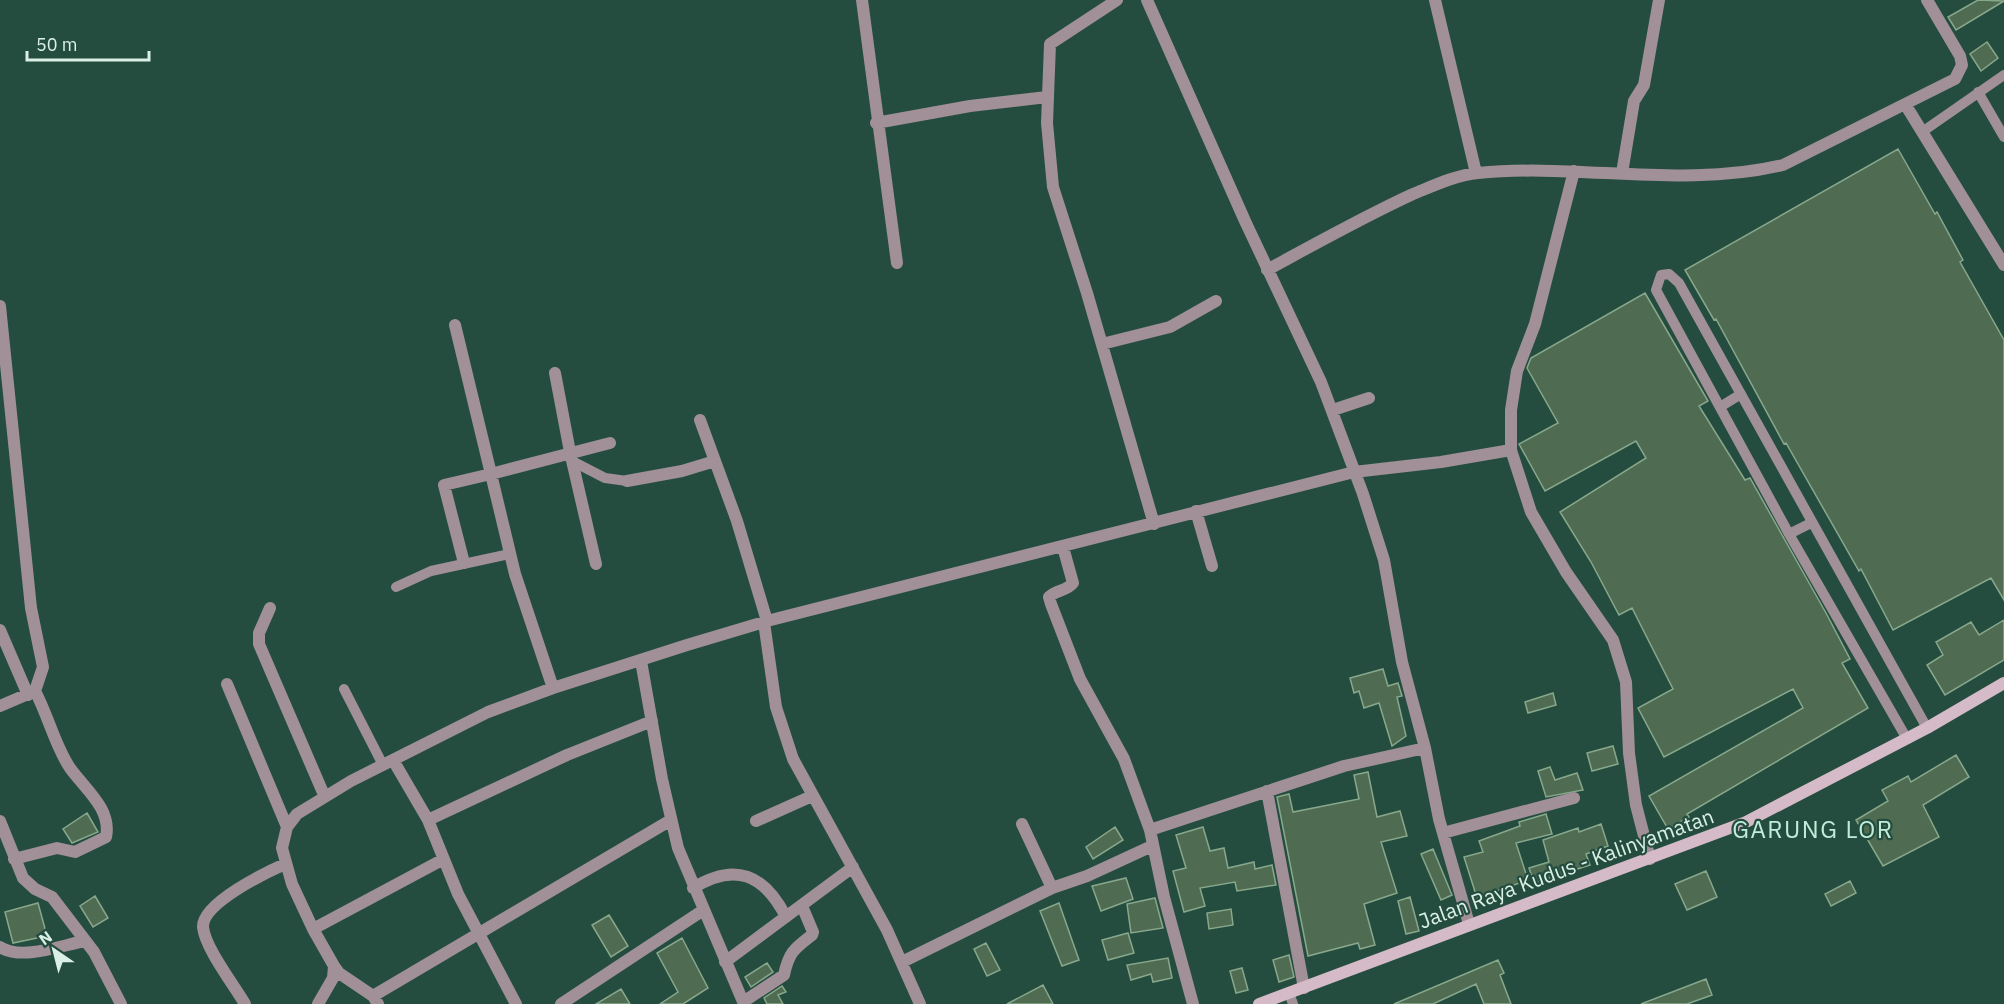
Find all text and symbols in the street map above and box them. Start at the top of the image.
scale bar [27,24,148,62]
text: 50 m [36,33,78,56]
street label: Jalan Raya Kudus - Kalinyamatan [1414,801,1718,935]
district label: GARUNG LOR [1732,813,1894,845]
north arrow [24,920,84,980]
text: N [35,926,56,949]

